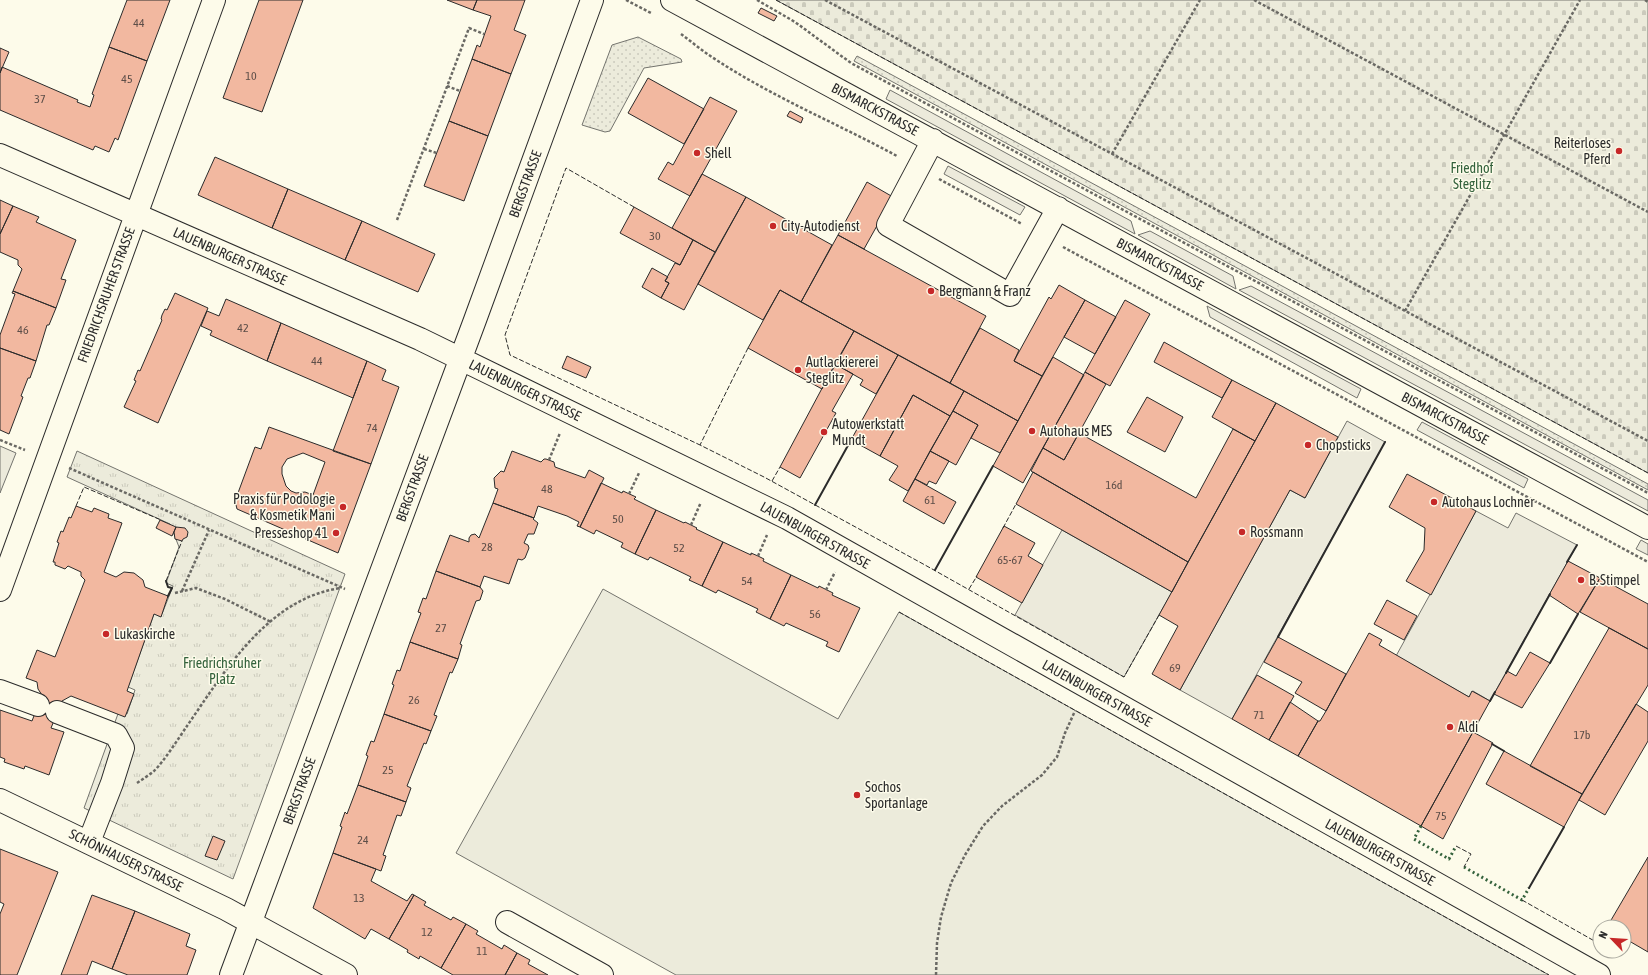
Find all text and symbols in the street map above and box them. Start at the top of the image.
house number: 44 [133,16,145,30]
house number: 10 [245,69,257,83]
house number: 45 [121,72,133,86]
street label: BISMARCKSTRASSE [829,79,921,139]
house number: 37 [34,92,46,106]
place label: Reiterloses Pferd [1554,135,1611,167]
place label: Shell [705,145,732,161]
marker: Reiterloses Pferd [1614,146,1624,156]
street label: BERGSTRASSE [505,148,545,220]
marker: Shell [692,148,702,158]
park label: Friedhof Steglitz [1451,160,1494,192]
place label: City-Autodienst [781,218,860,234]
marker: City-Autodienst [768,221,778,231]
street label: LAUENBURGER STRASSE [171,224,289,288]
street label: FRIEDRICHSRUHER STRASSE [74,225,138,365]
house number: 30 [649,229,661,243]
street label: BISMARCKSTRASSE [1114,234,1206,294]
place label: Bergmann & Franz [939,283,1031,299]
marker: Bergmann & Franz [926,286,936,296]
house number: 42 [237,321,249,335]
house number: 46 [17,323,29,337]
house number: 44 [311,354,323,368]
place label: Autlackiererei Steglitz [806,354,879,386]
street label: LAUENBURGER STRASSE [466,356,584,424]
marker: Autlackiererei Steglitz [793,365,803,375]
street label: BISMARCKSTRASSE [1399,388,1491,448]
place label: Autowerkstatt Mundt [832,416,904,448]
house number: 74 [366,421,378,435]
place label: Autohaus MES [1040,423,1112,439]
marker: Autohaus MES [1027,426,1037,436]
marker: Autowerkstatt Mundt [819,427,829,437]
place label: Chopsticks [1316,437,1371,453]
marker: Chopsticks [1303,440,1313,450]
street label: BERGSTRASSE [392,452,432,524]
house number: 16d [1106,478,1122,492]
house number: 48 [541,482,553,496]
place label: Praxis für Podologie & Kosmetik Mani [233,491,335,523]
house number: 61 [924,493,936,507]
place label: Autohaus Lochner [1442,494,1535,510]
marker: Autohaus Lochner [1429,497,1439,507]
street label: LAUENBURGER STRASSE [758,498,872,572]
marker: Praxis für Podologie & Kosmetik Mani [338,502,348,512]
house number: 50 [612,512,624,526]
place label: Rossmann [1250,524,1304,540]
place label: Presseshop 41 [254,525,328,541]
marker: Rossmann [1237,527,1247,537]
marker: Presseshop 41 [331,528,341,538]
house number: 28 [481,540,493,554]
house number: 52 [673,541,685,555]
house number: 65-67 [997,553,1023,567]
place label: B. Stimpel [1589,572,1640,588]
house number: 54 [741,574,753,588]
marker: B. Stimpel [1576,575,1586,585]
house number: 56 [809,607,821,621]
house number: 27 [435,621,447,635]
place label: Lukaskirche [114,626,175,642]
marker: Lukaskirche [101,629,111,639]
park label: Friedrichsruher Platz [183,655,262,687]
street label: LAUENBURGER STRASSE [1040,656,1154,730]
house number: 69 [1169,661,1181,675]
house number: 26 [408,693,420,707]
house number: 71 [1253,708,1265,722]
place label: Aldi [1458,719,1478,735]
marker: Aldi [1445,722,1455,732]
house number: 17b [1574,728,1591,742]
street label: BERGSTRASSE [279,755,319,827]
house number: 25 [382,763,394,777]
place label: Sochos Sportanlage [865,779,928,811]
marker: Sochos Sportanlage [852,790,862,800]
house number: 75 [1435,809,1447,823]
street label: LAUENBURGER STRASSE [1323,815,1437,889]
street label: SCHÖNHAUSER STRASSE [67,826,185,894]
house number: 24 [357,833,369,847]
house number: 13 [353,891,365,905]
north arrow [1592,919,1632,959]
house number: 12 [421,925,433,939]
text: N [1596,929,1610,940]
house number: 11 [476,944,488,958]

